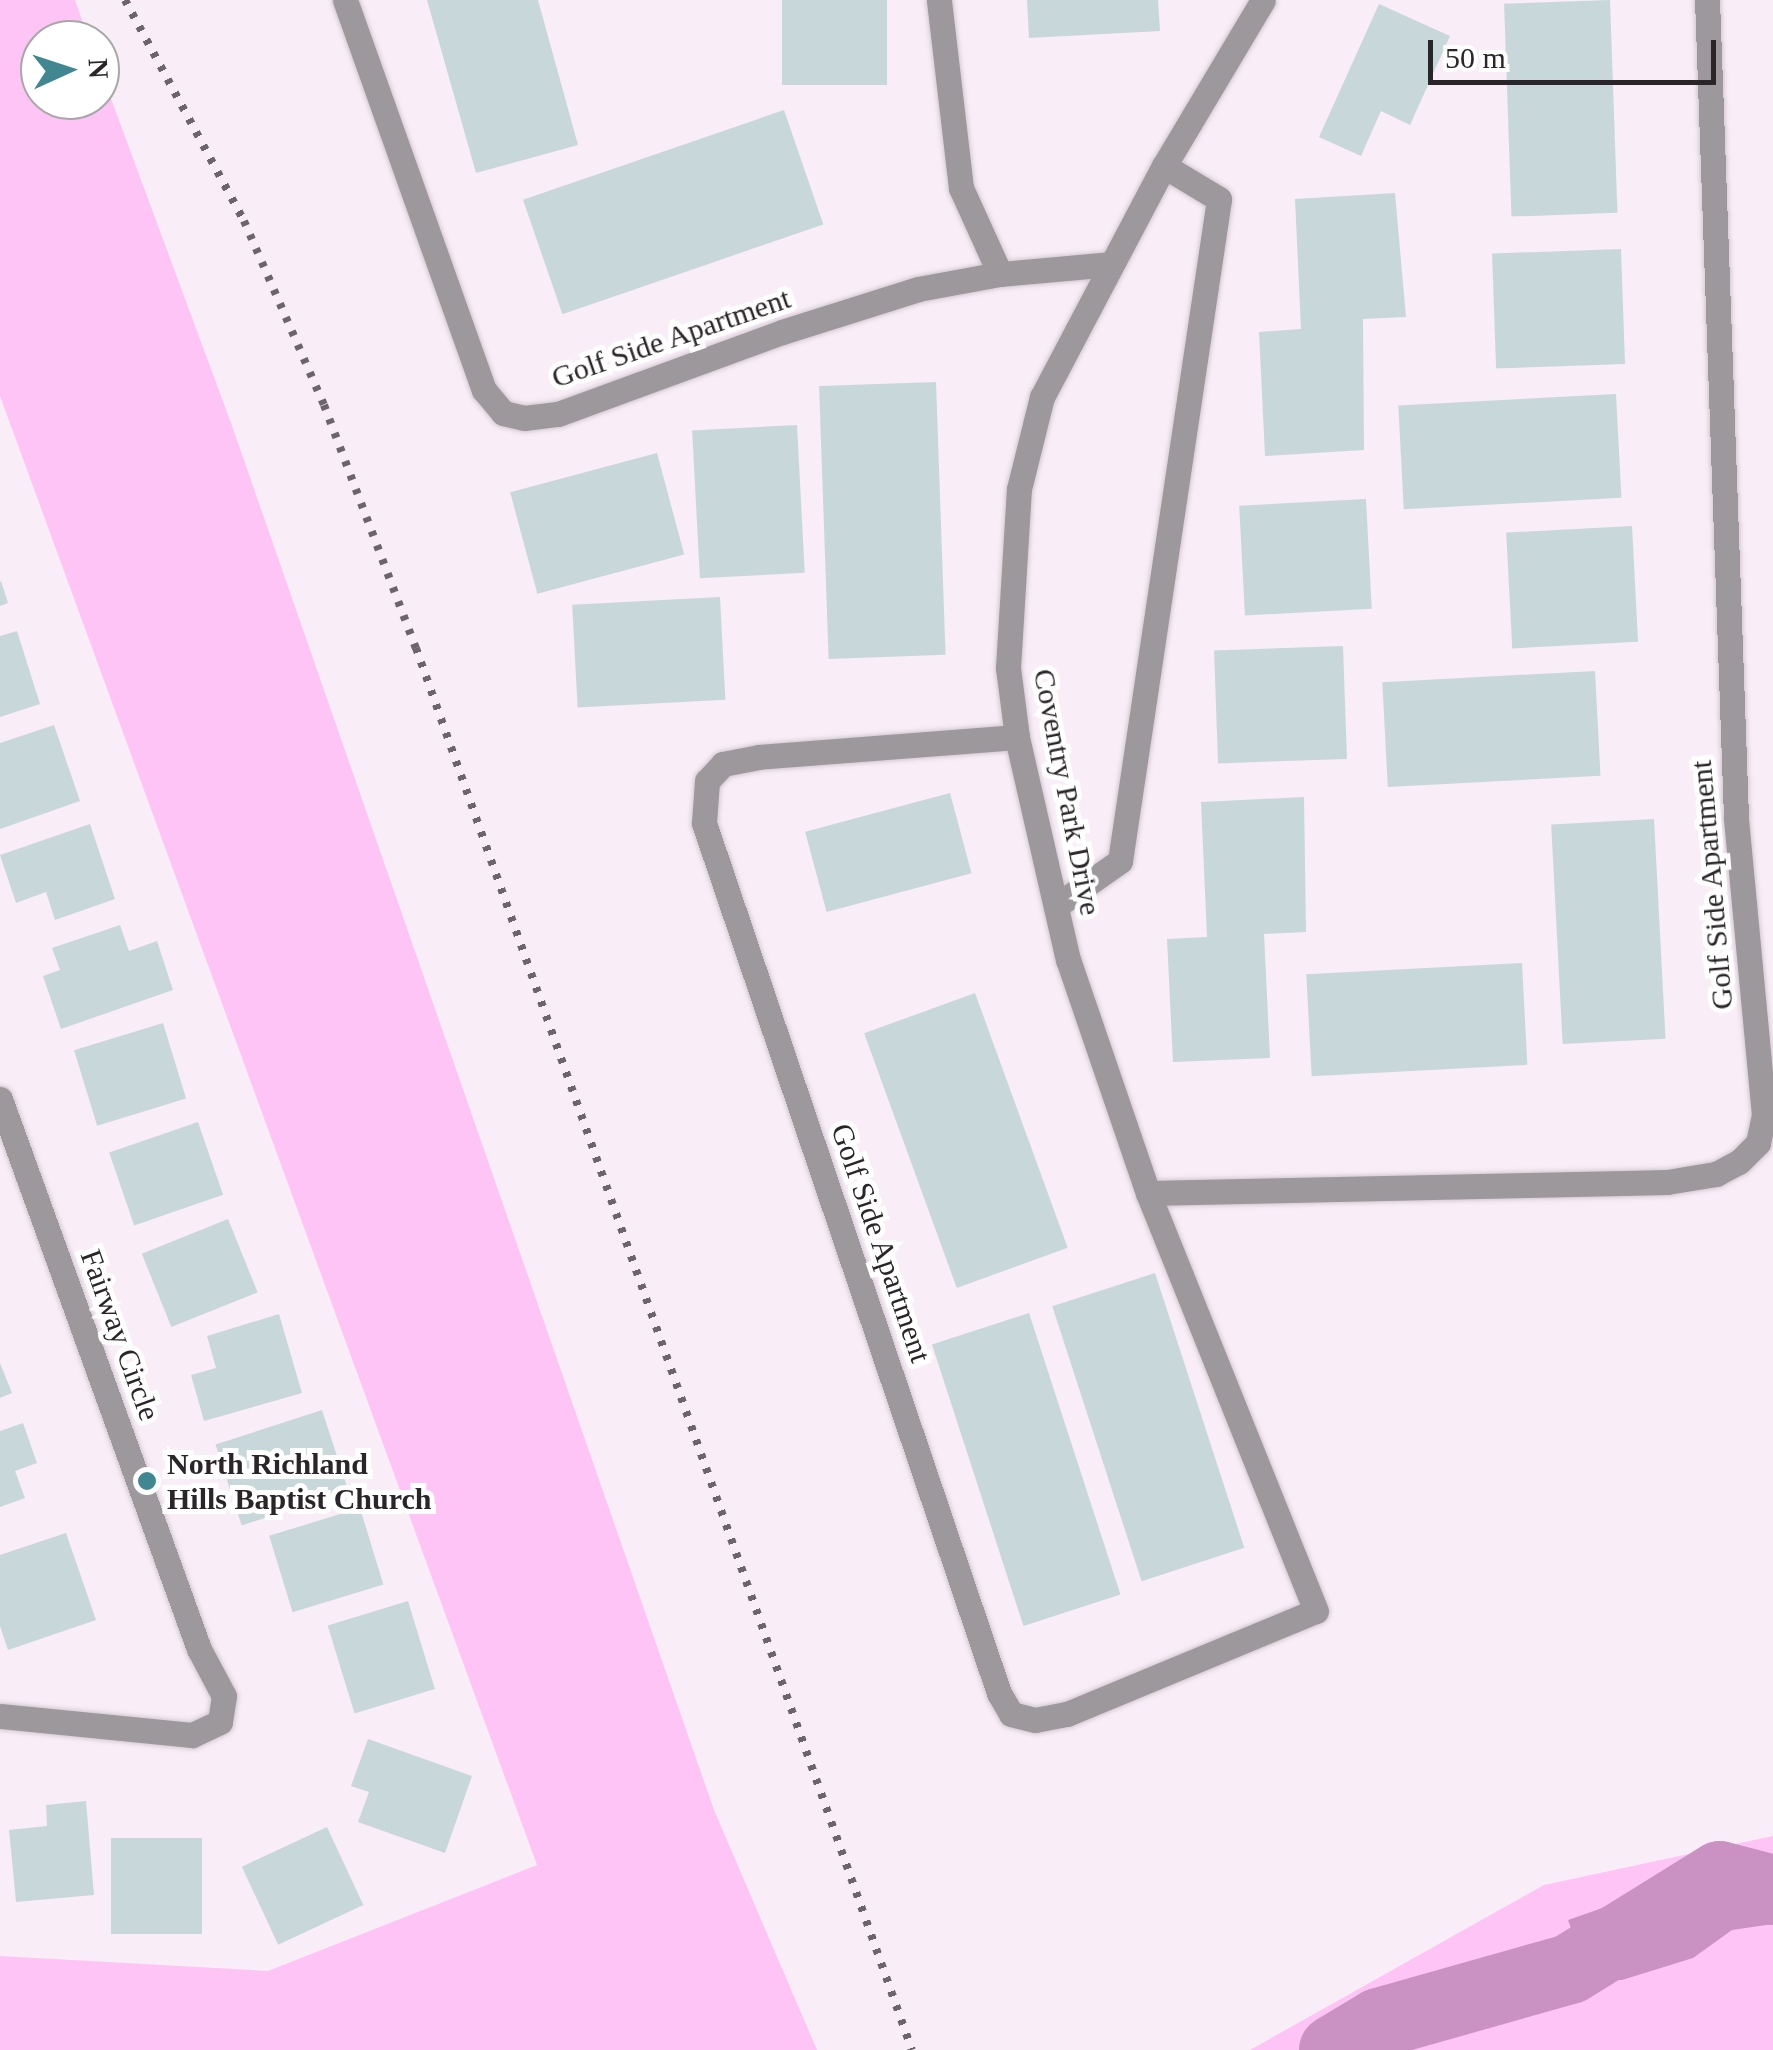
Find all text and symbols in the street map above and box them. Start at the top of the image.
north arrow [20,20,120,120]
scale bar [1433,20,1720,82]
text: 50 m [1445,41,1506,74]
text: N [82,58,114,79]
street label: Golf Side Apartment [546,280,796,396]
street label: Coventry Park Drive [1025,666,1109,918]
street label: Golf Side Apartment [1683,758,1741,1012]
street label: Golf Side Apartment [823,1118,939,1368]
street label: Fairway Circle [72,1245,168,1425]
place label: North Richland Hills Baptist Church [167,1446,432,1516]
marker: North Richland Hills Baptist Church [136,1470,158,1492]

